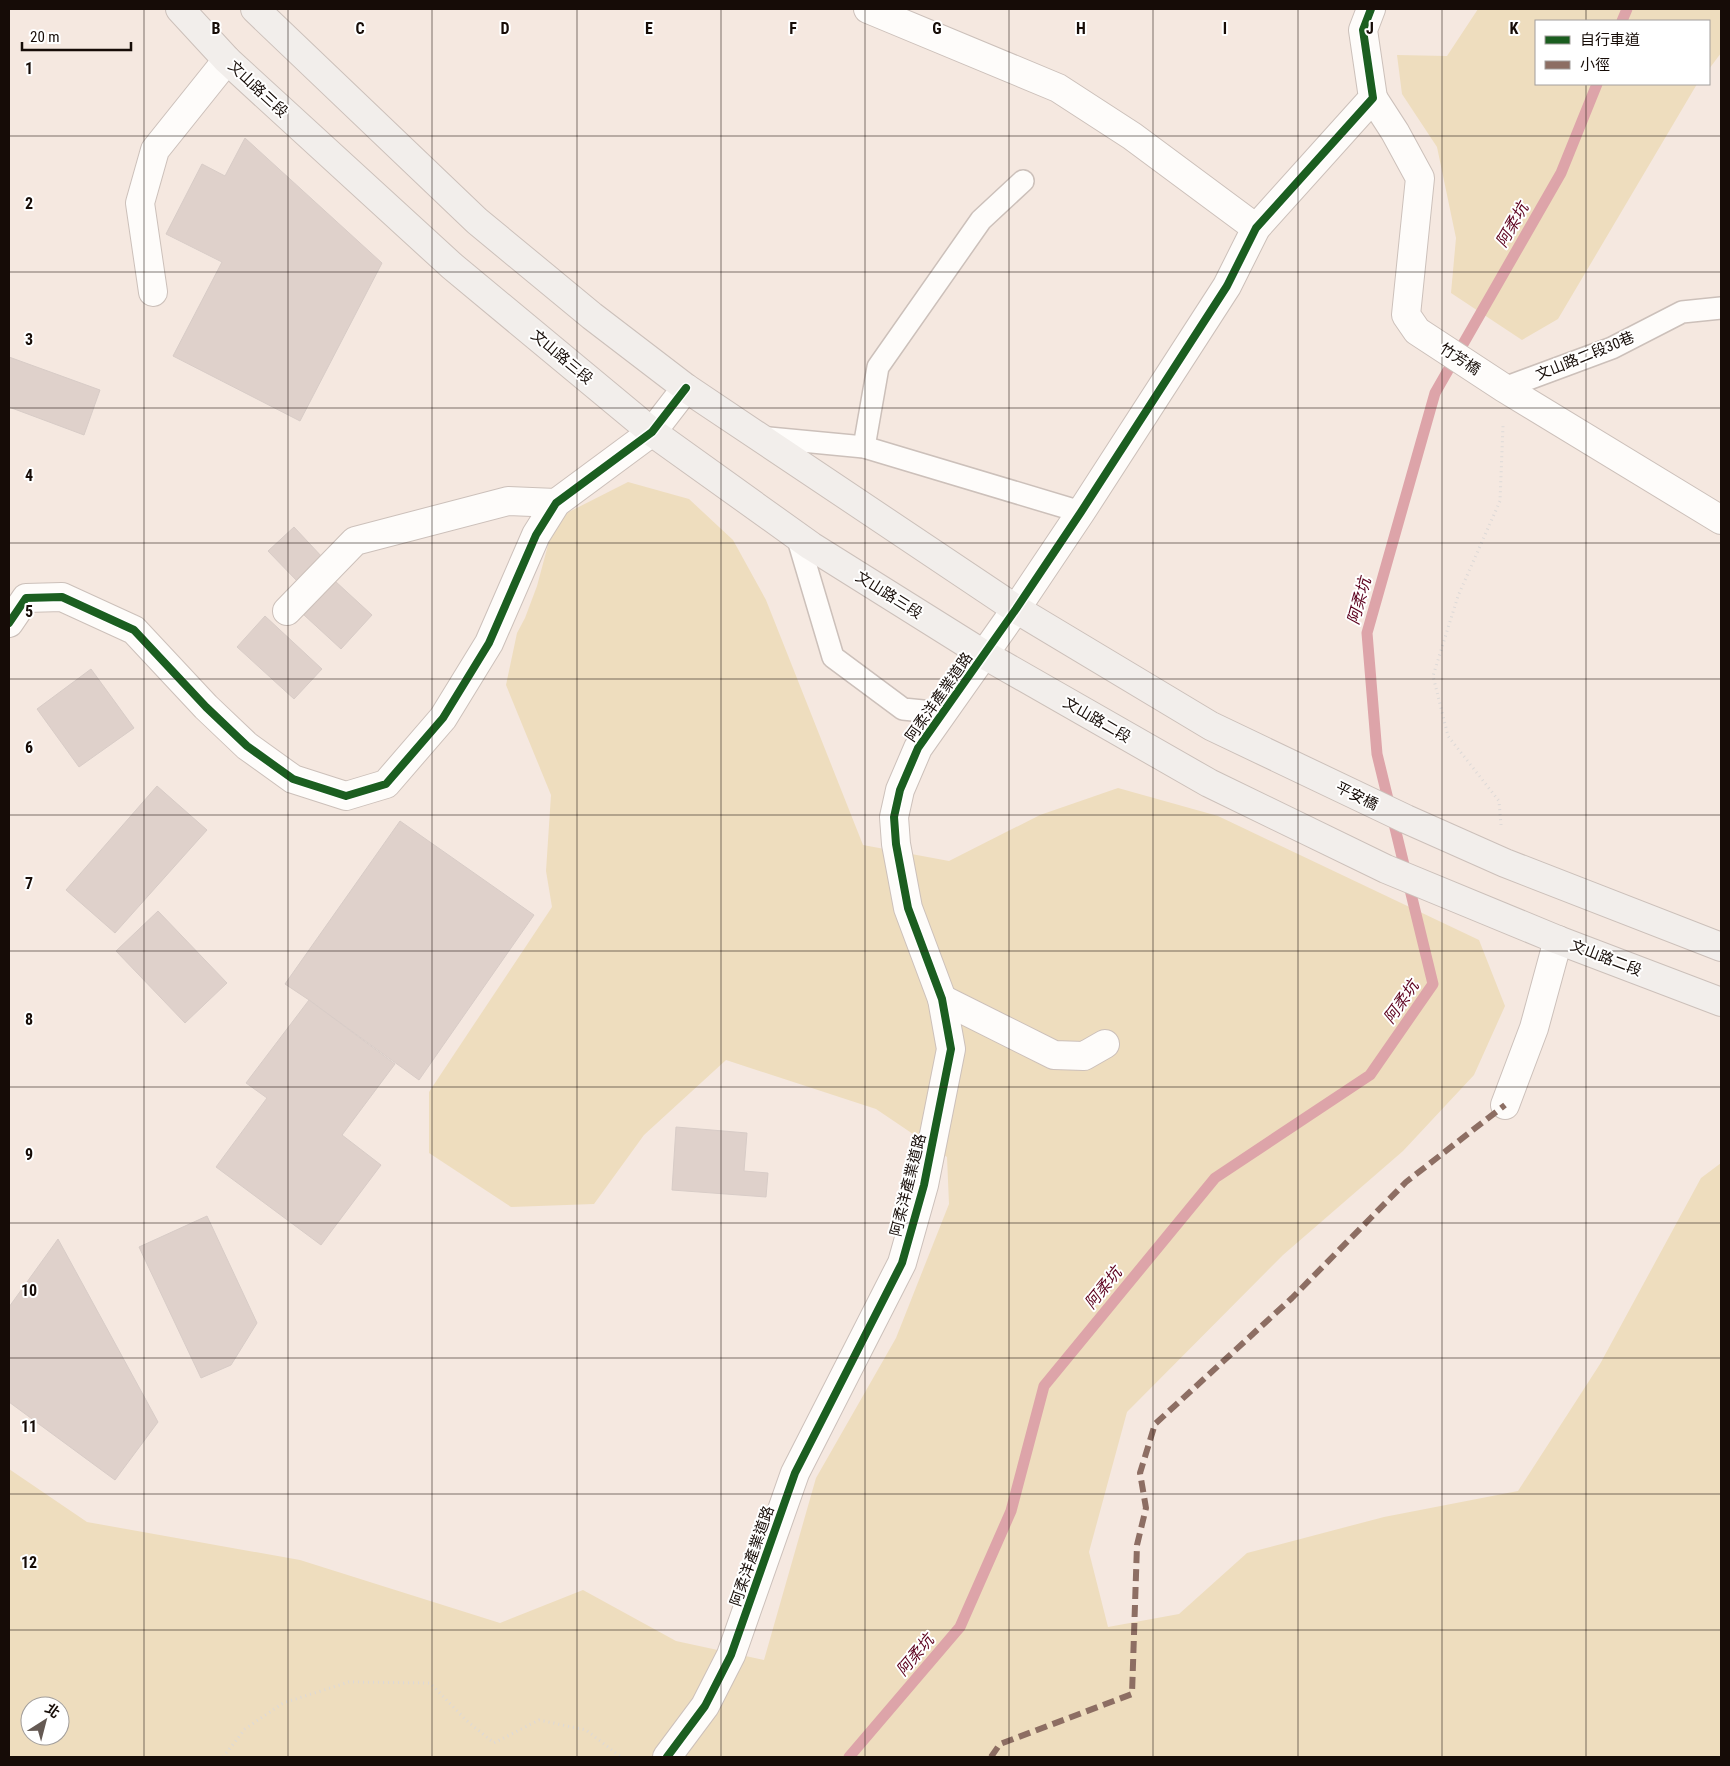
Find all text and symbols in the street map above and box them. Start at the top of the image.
text: B [212,19,221,38]
text: C [355,19,365,38]
text: D [500,19,510,38]
text: E [645,19,653,38]
text: F [789,19,797,38]
text: G [932,19,942,38]
text: H [1076,19,1086,38]
text: I [1223,19,1227,38]
text: J [1366,19,1374,38]
text: K [1510,19,1519,38]
scale bar [22,20,131,52]
legend [1535,20,1710,85]
text: 20 m [30,28,60,46]
text: 自行車道 [1580,31,1640,49]
text: 小徑 [1580,56,1610,74]
street label: 文山路三段 [224,57,292,121]
text: 1 [25,59,33,78]
text: 2 [25,194,33,213]
water label: 阿柔坑 [1492,198,1533,251]
street label: 文山路三段 [527,326,597,388]
street label: 文山路二段30巷 [1533,328,1637,384]
text: 3 [25,330,33,349]
street label: 竹芳橋 [1436,339,1484,379]
text: 4 [25,466,33,485]
street label: 文山路三段 [852,567,926,623]
water label: 阿柔坑 [1344,573,1375,627]
text: 5 [25,602,33,621]
street label: 阿柔洋產業道路 [902,649,976,745]
street label: 文山路二段 [1060,693,1134,747]
text: 6 [25,738,33,757]
street label: 平安橋 [1333,778,1381,814]
text: 7 [25,874,33,893]
street label: 文山路二段 [1568,936,1644,980]
water label: 阿柔坑 [1379,975,1424,1027]
text: 8 [25,1010,33,1029]
street label: 阿柔洋產業道路 [887,1132,929,1238]
text: 9 [25,1145,33,1164]
water label: 阿柔坑 [1081,1262,1127,1313]
text: 10 [21,1281,37,1300]
text: 11 [21,1417,37,1436]
street label: 阿柔洋產業道路 [726,1503,778,1609]
text: 12 [21,1553,37,1572]
water label: 阿柔坑 [892,1629,939,1679]
north arrow [20,1696,70,1746]
text: 北 [42,1700,63,1721]

